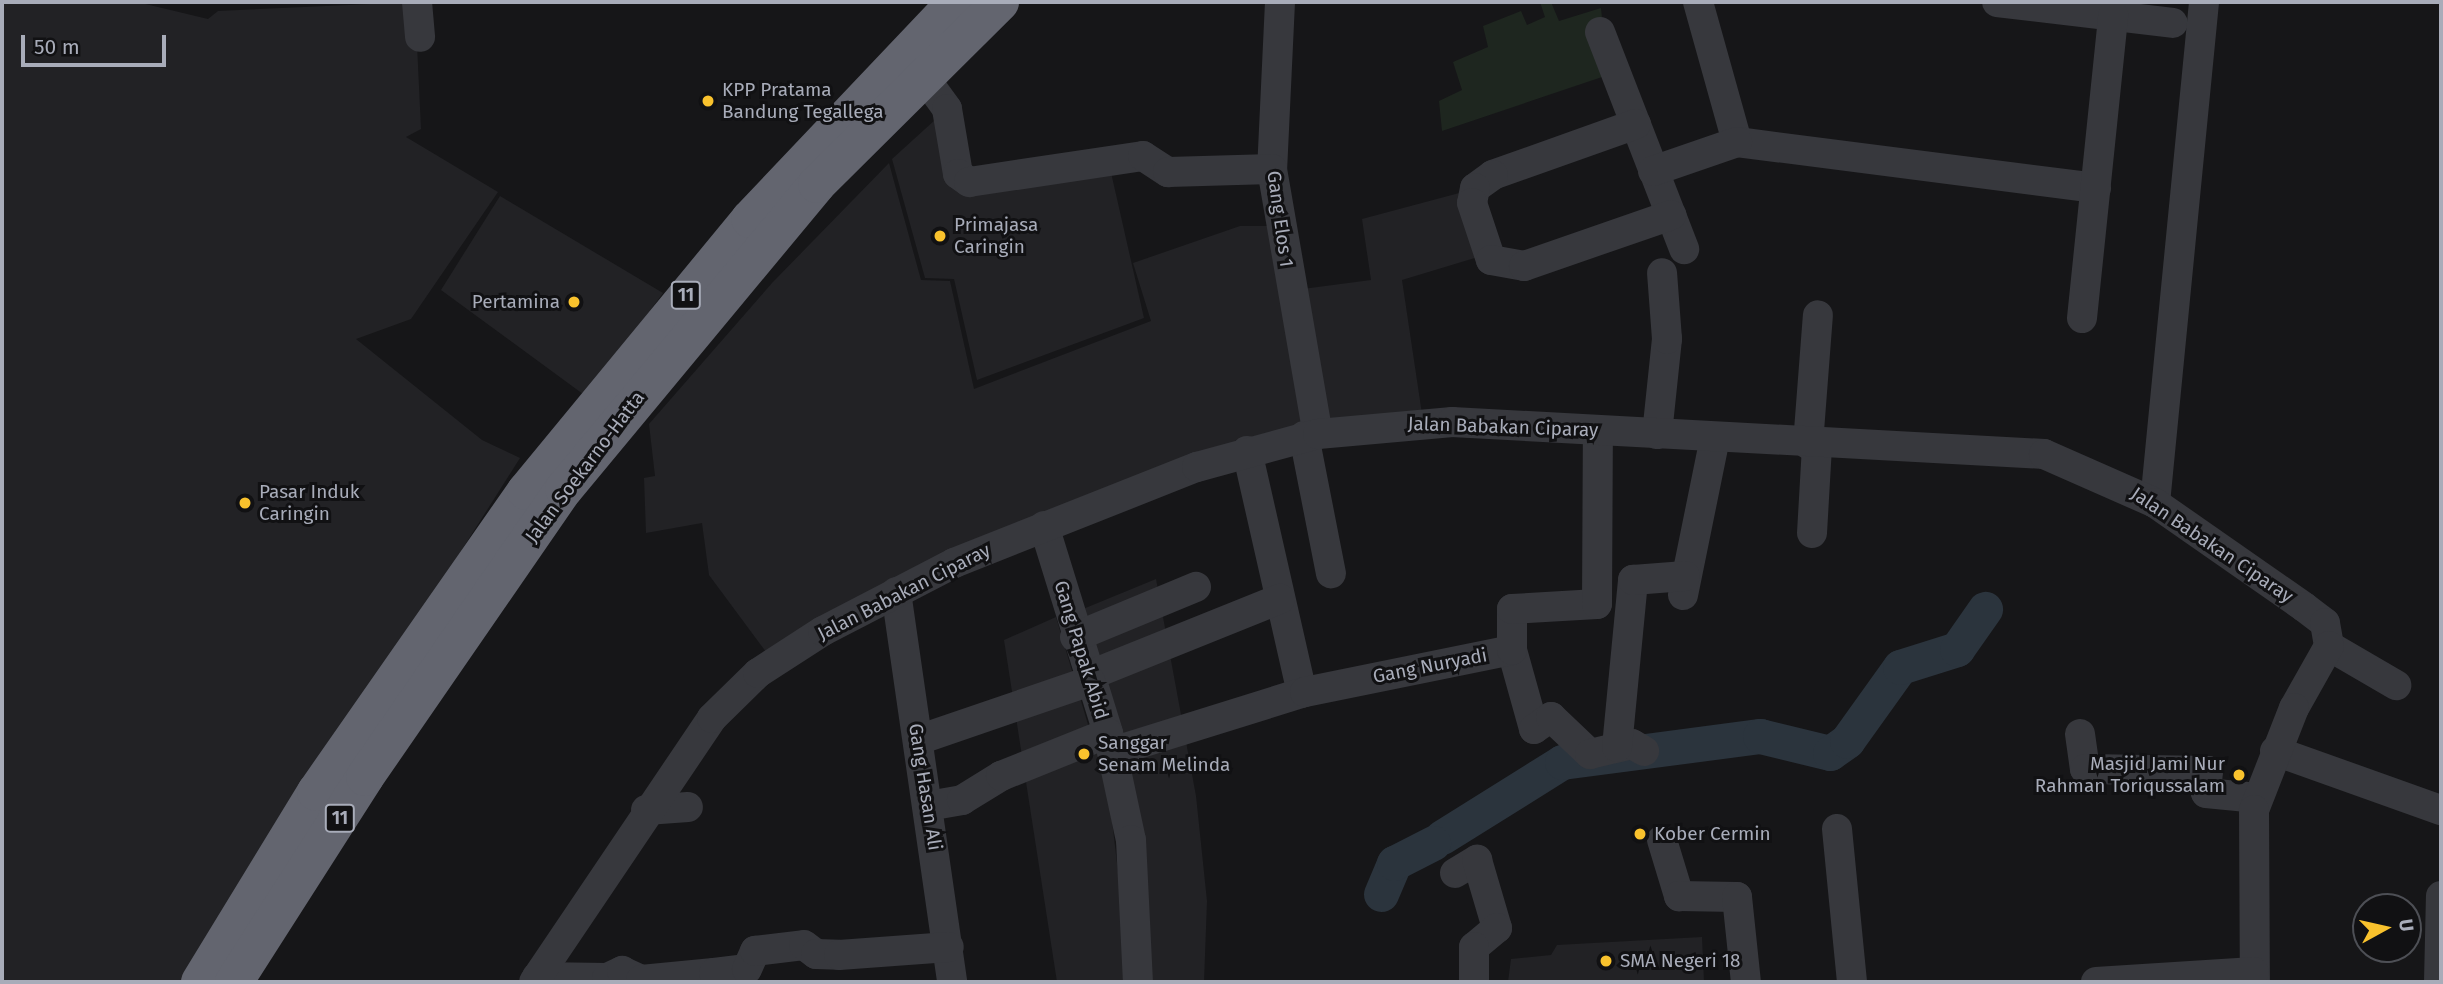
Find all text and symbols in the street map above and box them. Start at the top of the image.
scale bar [24,21,170,65]
text: 50 m [34,34,80,60]
place label: KPP Pratama Bandung Tegallega [722,79,884,123]
marker: KPP Pratama Bandung Tegallega [700,93,716,109]
street label: Gang Elos 1 [1262,169,1298,269]
place label: Primajasa Caringin [954,214,1038,258]
marker: Primajasa Caringin [932,228,948,244]
road number: 11 [670,281,702,310]
place label: Pertamina [472,291,560,313]
marker: Pertamina [566,294,582,310]
street label: Jalan Soekarno-Hatta [521,387,649,547]
street label: Jalan Babakan Ciparay [1407,412,1599,442]
place label: Pasar Induk Caringin [259,481,359,525]
street label: Jalan Babakan Ciparay [2127,482,2297,608]
marker: Pasar Induk Caringin [237,495,253,511]
street label: Jalan Babakan Ciparay [814,539,994,645]
street label: Gang Papak Abid [1049,578,1113,722]
street label: Gang Nuryadi [1371,644,1489,688]
street label: Gang Hasan Ali [904,722,946,852]
place label: Sanggar Senam Melinda [1098,732,1230,776]
marker: Sanggar Senam Melinda [1076,746,1092,762]
place label: Masjid Jami Nur Rahman Toriqussalam [2035,753,2225,797]
marker: Masjid Jami Nur Rahman Toriqussalam [2231,767,2247,783]
road number: 11 [324,804,356,832]
place label: Kober Cermin [1654,823,1771,845]
marker: Kober Cermin [1632,826,1648,842]
north arrow [2352,893,2422,963]
text: U [2394,918,2419,933]
place label: SMA Negeri 18 [1620,950,1741,972]
marker: SMA Negeri 18 [1598,953,1614,969]

